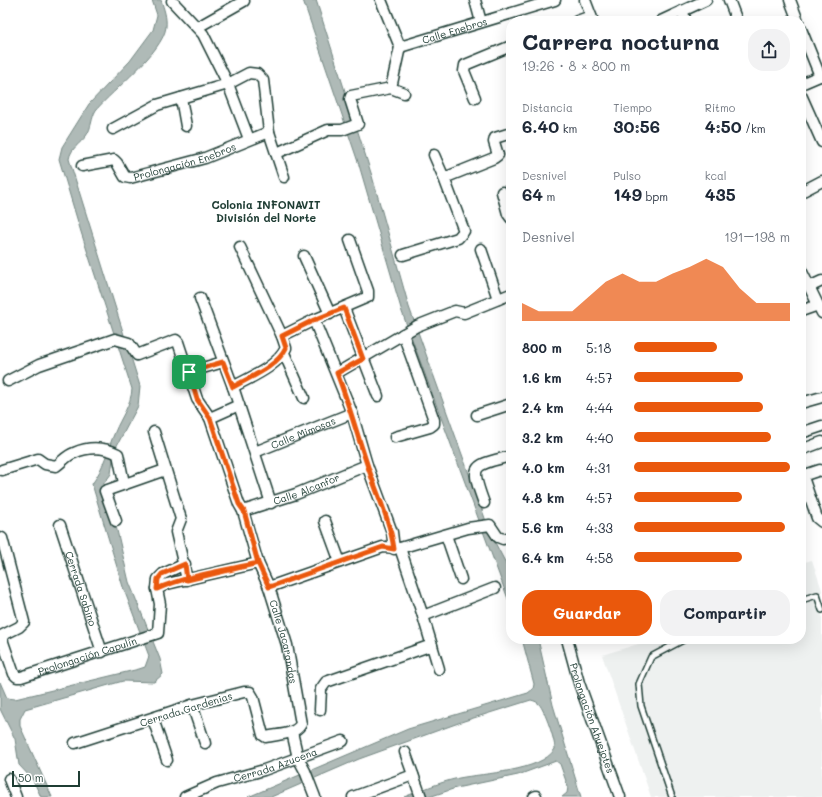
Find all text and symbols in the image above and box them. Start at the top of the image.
street label: Calle Enebros [420,14,489,47]
text: Carrera nocturna [522,27,720,56]
button: share [748,29,790,71]
text: 19:26 · 8 × 800 m [522,57,630,74]
text: Distancia [522,100,573,115]
text: Tiempo [613,100,652,115]
text: Ritmo [705,100,735,115]
text: 6.40 [522,115,559,137]
text: 30:56 [613,115,660,137]
text: 4:50 [705,115,742,137]
text: km [559,121,577,136]
text: /km [742,121,766,136]
street label: Prolongación Enebros [132,139,238,184]
text: Desnivel [522,168,567,183]
text: Pulso [613,168,641,183]
text: kcal [705,168,727,183]
text: 64 [522,183,543,205]
text: 149 [613,183,642,205]
text: 435 [705,183,736,205]
text: m [543,189,555,204]
text: bpm [642,189,668,204]
district label: Colonia INFONAVIT División del Norte [212,197,321,225]
text: Desnivel [522,228,575,245]
text: 191–198 m [724,228,790,245]
text: 800 m [522,339,562,356]
text: 5:18 [586,339,611,356]
pin [172,355,206,389]
icon: arrive [178,361,200,383]
text: 1.6 km [522,369,562,386]
text: 4:57 [586,369,612,386]
text: 2.4 km [522,399,564,416]
text: 4:44 [586,399,613,416]
street label: Calle Mimosas [269,413,338,452]
text: 3.2 km [522,429,563,446]
text: 4:40 [586,429,613,446]
text: 4.0 km [522,459,565,476]
text: 4:31 [586,459,611,476]
street label: Calle Alcanfor [271,470,341,508]
text: 4.8 km [522,489,564,506]
text: 4:57 [586,489,612,506]
text: 5.6 km [522,519,563,536]
text: 4:33 [586,519,613,536]
street label: Cerrada Sabino [62,549,100,628]
text: 6.4 km [522,549,564,566]
text: 4:58 [586,549,613,566]
button: Guardar [522,590,652,636]
button: Compartir [660,590,790,636]
street label: Calle Jacarandas [266,598,301,685]
street label: Prolongación Capulín [36,633,138,678]
street label: Prolongación Ahuejotes [567,661,618,775]
street label: Cerrada Gardenias [138,688,234,730]
street label: Cerrada Azucena [232,744,319,785]
scale bar [12,769,80,788]
text: 50 m [18,770,44,785]

